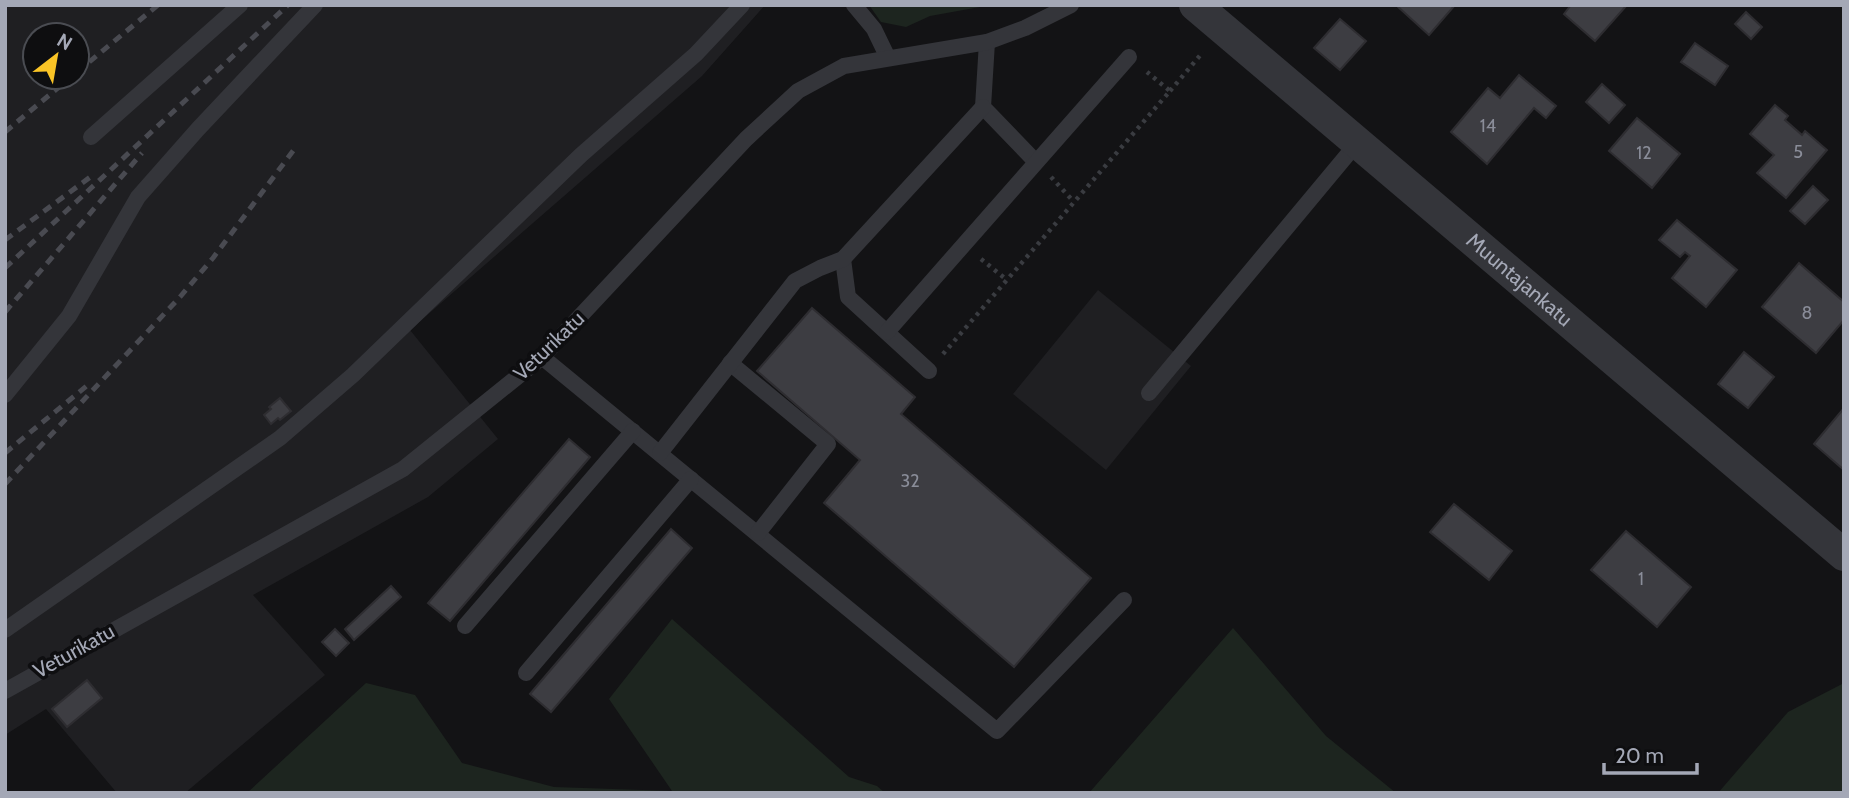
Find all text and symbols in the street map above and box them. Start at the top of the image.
north arrow [21,21,91,91]
text: N [53,29,76,55]
house number: 14 [1480,115,1496,137]
house number: 5 [1793,141,1803,163]
house number: 12 [1636,142,1652,164]
street label: Muuntajankatu [1461,227,1578,331]
house number: 8 [1802,302,1812,324]
street label: Veturikatu [508,306,589,385]
house number: 32 [900,470,920,492]
house number: 1 [1638,568,1644,590]
street label: Veturikatu [29,618,119,683]
scale bar [1604,732,1697,776]
text: 20 m [1615,743,1664,768]

